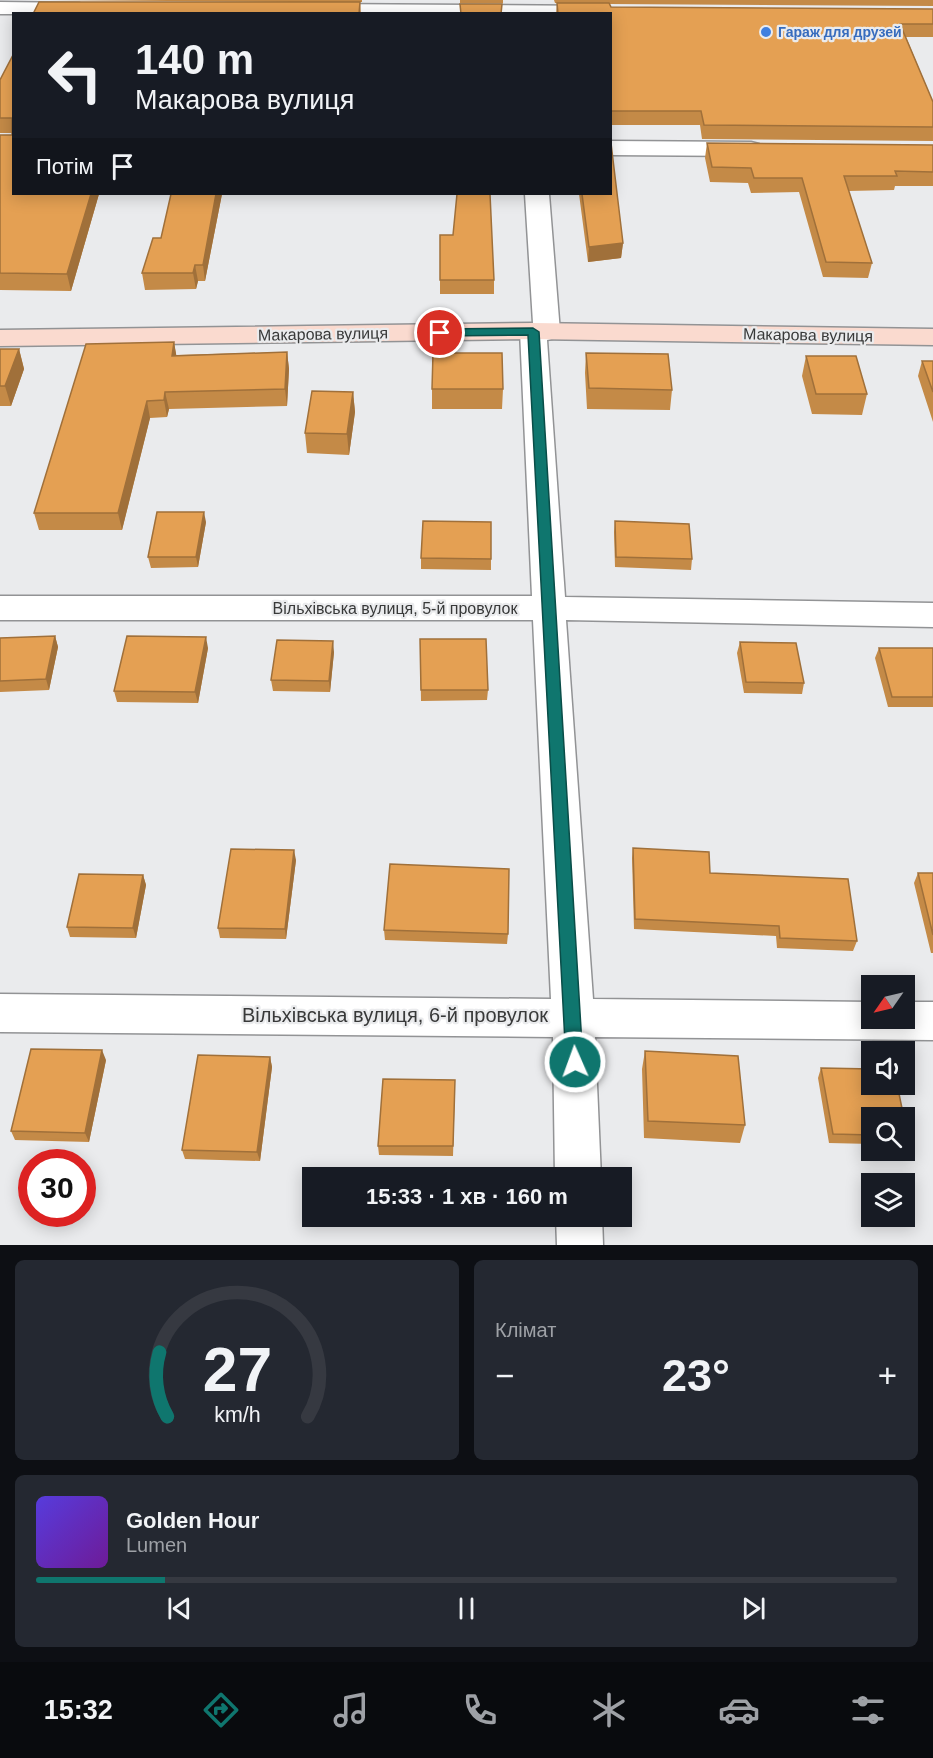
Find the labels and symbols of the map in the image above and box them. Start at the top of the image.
place label: Гараж для друзей [778,24,902,40]
marker: Гараж для друзей [759,25,773,39]
pin [414,307,465,358]
street label: Макарова вулиця [258,324,388,344]
street label: Макарова вулиця [743,325,873,345]
street label: Вільхівська вулиця, 5-й провулок [273,600,518,617]
north arrow [861,975,915,1029]
street label: Вільхівська вулиця, 6-й провулок [242,1004,548,1026]
position arrow [543,1030,607,1094]
speed limit sign: 30 [18,1149,96,1227]

